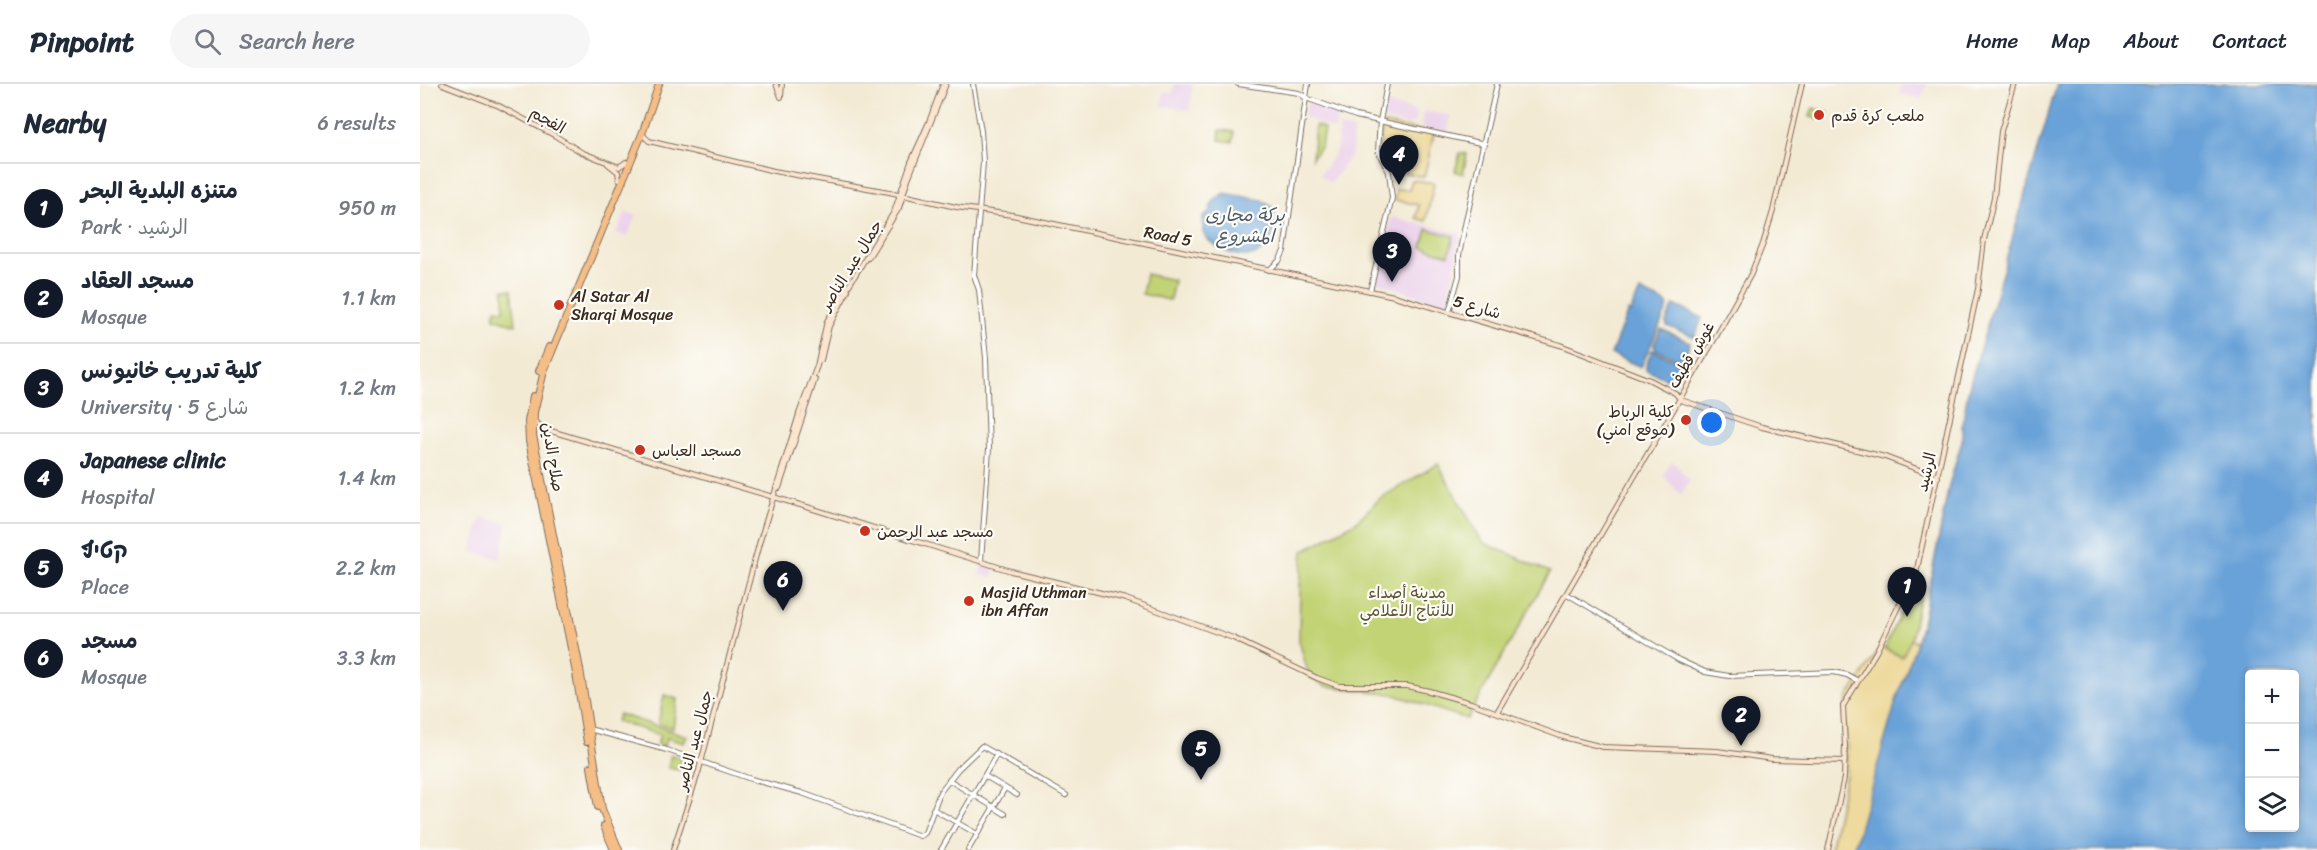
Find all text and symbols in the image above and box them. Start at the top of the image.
search box [170,14,590,68]
text: Pinpoint [30,17,134,66]
text: Search here [239,22,355,61]
text: Home [1966,22,2018,60]
text: Map [2051,22,2090,60]
text: About [2123,22,2180,60]
text: Contact [2213,22,2287,60]
icon: search [191,25,224,58]
street label: الفجم [524,98,572,142]
text: Nearby [24,100,106,146]
place label: ملعب كرة قدم [1831,101,1925,130]
text: 6 results [317,106,396,141]
marker: ملعب كرة قدم [1812,108,1826,122]
pin: 4 [1380,135,1418,185]
text: متنزه البلدية البحر [81,171,238,210]
text: 1 [39,191,48,226]
text: 950 m [338,191,396,226]
water label: بركة مجارى المشروع [1205,199,1286,252]
text: Park · الرشيد [81,210,188,245]
street label: جمال عبد الناصر [810,214,891,318]
street label: Road 5 [1142,217,1195,255]
pin: 3 [1372,232,1412,282]
text: مسجد العقاد [81,261,194,300]
text: 2 [38,281,49,316]
text: 1.1 km [342,281,396,316]
place label: Al Satar Al Sharqi Mosque [570,282,673,329]
street label: شارع 5 [1450,286,1504,328]
marker: Al Satar Al Sharqi Mosque [552,298,566,312]
text: Mosque [81,300,147,335]
street label: غوش قطيف [1659,316,1723,394]
text: كلية تدريب خانيونس [81,351,261,390]
text: 3 [38,371,49,406]
text: 1.2 km [339,371,396,406]
text: University · شارع 5 [81,390,249,425]
place label: كلية الرباط (موقع امني) [1597,397,1675,444]
your location [1697,408,1726,437]
marker: كلية الرباط (موقع امني) [1679,413,1693,427]
street label: صلاح الدين [533,420,573,494]
place label: مسجد العباس [652,436,742,465]
text: Japanese clinic [81,441,226,480]
marker: مسجد العباس [633,443,647,457]
street label: الرشيد [1907,449,1945,495]
text: 4 [37,461,50,496]
text: 1.4 km [338,461,396,496]
text: Hospital [81,480,154,515]
place label: مسجد عبد الرحمن [877,517,994,546]
marker: مسجد عبد الرحمن [858,524,872,538]
text: קטיף [81,531,128,570]
text: 5 [37,551,50,586]
text: 2.2 km [336,551,396,586]
pin: 6 [764,562,802,611]
pin: 1 [1888,568,1926,617]
text: Place [81,570,129,605]
place label: Masjid Uthman ibn Affan [981,578,1087,625]
park label: مدينة أصداء للأنتاج الأعلامي [1360,578,1454,625]
marker: Masjid Uthman ibn Affan [962,594,976,608]
text: مسجد [81,621,137,660]
text: 6 [38,641,49,676]
text: 3.3 km [337,641,396,676]
text: Mosque [81,660,147,695]
map controls [2245,670,2299,832]
button: + [2245,670,2299,724]
street label: جمال عبد الناصر [666,686,721,796]
pin: 2 [1722,696,1760,746]
button: − [2245,724,2299,778]
pin: 5 [1182,730,1220,780]
button: layers [2245,778,2299,832]

